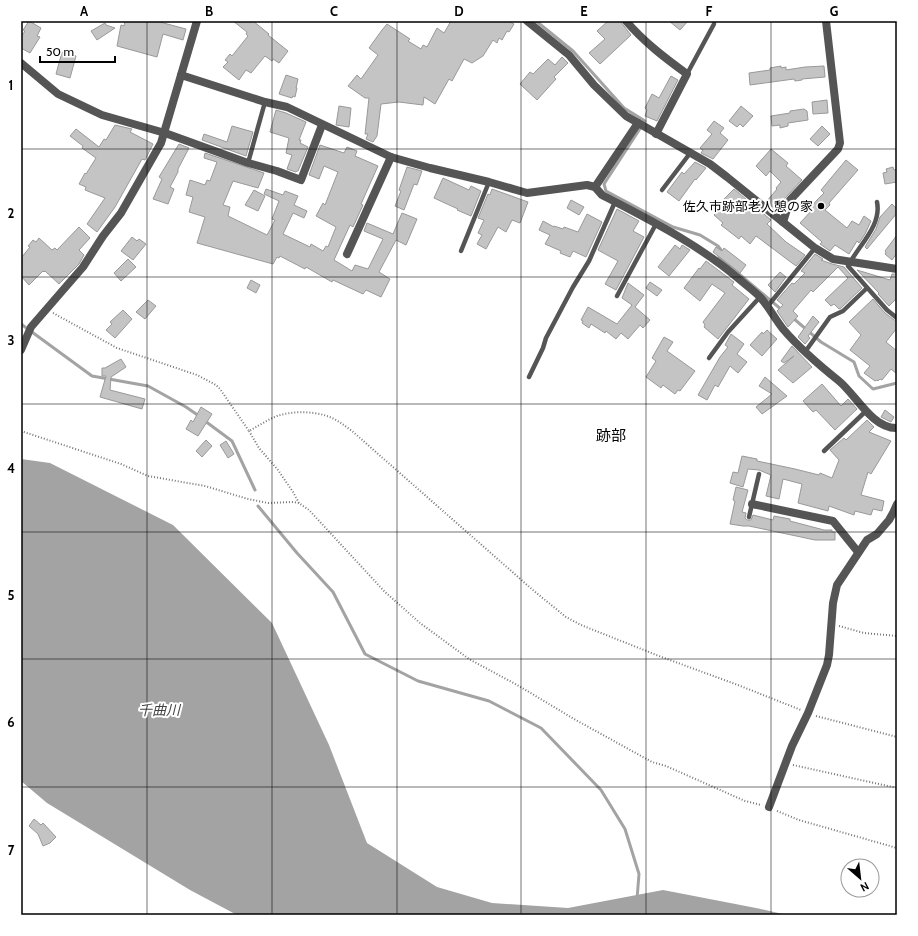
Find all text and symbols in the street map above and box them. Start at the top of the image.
text: A [80,3,89,19]
text: B [205,3,213,19]
text: C [330,3,338,19]
text: D [454,3,464,19]
text: E [580,3,588,19]
text: F [706,3,713,19]
text: G [830,3,839,19]
scale bar [40,38,115,64]
text: 50 m [46,44,74,59]
text: 1 [9,77,13,93]
place label: 佐久市跡部老人憩の家 [683,198,813,214]
marker: 佐久市跡部老人憩の家 [816,201,826,211]
text: 2 [8,205,15,221]
text: 3 [7,332,15,348]
district label: 跡部 [596,427,626,445]
text: 4 [7,460,15,476]
text: 5 [8,587,15,603]
water label: 千曲川 [138,701,182,719]
text: 6 [7,714,15,730]
text: 7 [8,842,15,858]
north arrow [840,858,880,898]
text: N [858,879,871,895]

